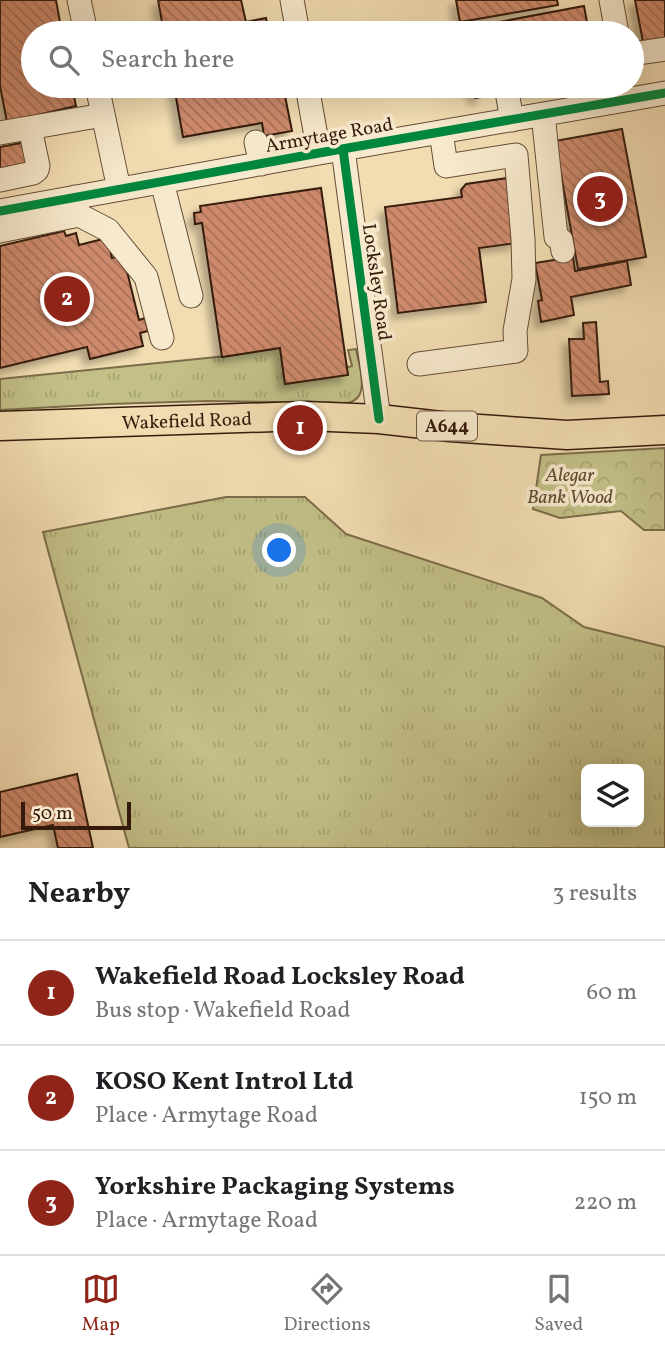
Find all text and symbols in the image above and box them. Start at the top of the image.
search box [21,21,644,98]
icon: search [45,41,83,79]
text: Search here [101,42,234,78]
street label: Armytage Road [263,112,395,160]
pin: 3 [577,173,623,225]
street label: Locksley Road [355,222,397,343]
pin: 2 [44,273,90,325]
pin: 1 [277,402,323,454]
street label: Wakefield Road [121,407,253,437]
road number: A644 [417,412,477,440]
park label: Alegar Bank Wood [527,463,613,511]
your location [262,533,296,567]
map controls [581,764,644,827]
button: layers [581,764,644,827]
scale bar [21,799,131,831]
text: 50 m [32,801,73,827]
text: Nearby [28,873,130,915]
text: 3 results [552,878,637,910]
text: Wakefield Road Locksley Road [95,959,465,995]
text: 1 [46,977,56,1009]
text: 60 m [587,977,637,1009]
text: Bus stop · Wakefield Road [95,995,351,1027]
text: KOSO Kent Introl Ltd [95,1064,354,1100]
text: 2 [45,1082,57,1114]
text: 150 m [579,1082,637,1114]
text: Place · Armytage Road [95,1100,318,1132]
text: Yorkshire Packaging Systems [95,1169,455,1205]
text: 3 [45,1187,57,1219]
text: 220 m [574,1187,637,1219]
text: Place · Armytage Road [95,1205,318,1237]
tab: Map [82,1270,120,1338]
tab: Directions [284,1270,371,1338]
tab: Saved [534,1270,583,1338]

